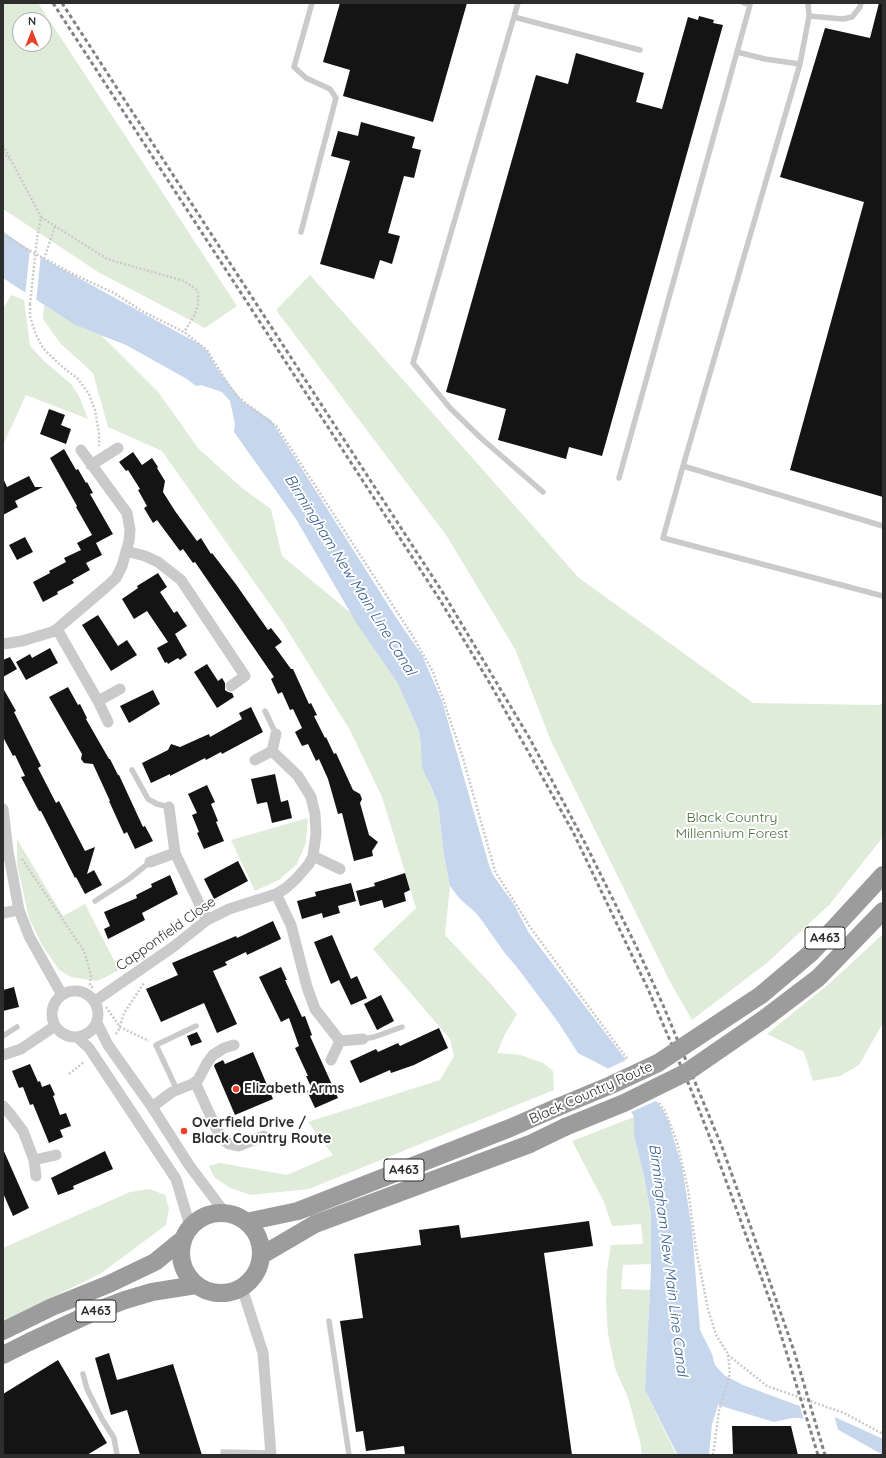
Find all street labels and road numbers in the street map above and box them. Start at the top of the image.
street label: Capponfield Close [113,893,219,975]
road number: A463 [805,927,845,949]
street label: Black Country Route [527,1058,655,1128]
road number: A463 [384,1159,424,1181]
road number: A463 [76,1300,116,1322]

